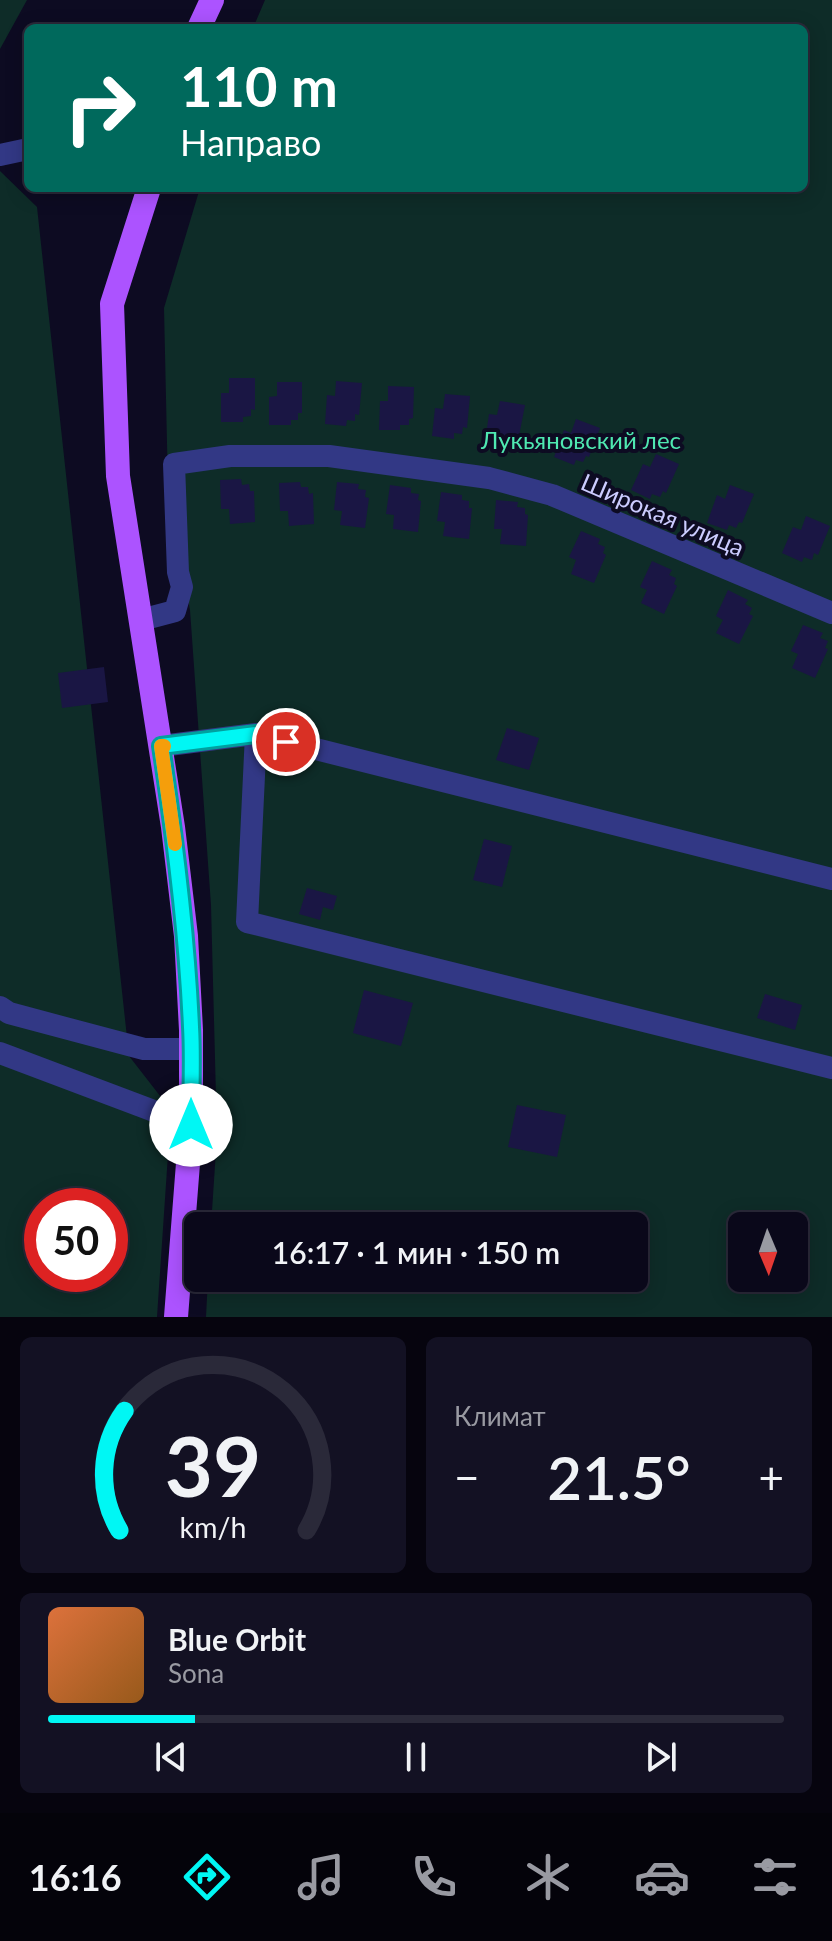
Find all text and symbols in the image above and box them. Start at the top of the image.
text: 110 m [180,52,338,119]
icon: right [48,56,152,160]
text: Направо [180,120,321,164]
park label: Лукьяновский лес [480,425,681,454]
street label: Широкая улица [577,467,749,561]
pin [252,708,320,776]
icon: arrive [264,720,308,764]
position arrow [149,1083,233,1167]
speed limit sign: 50 [24,1188,128,1292]
north arrow [728,1212,808,1292]
map controls [728,1212,808,1292]
text: 16:17 · 1 мин · 150 m [272,1234,560,1270]
text: Климат [454,1400,546,1432]
text: 39 [165,1415,261,1515]
text: 21.5° [547,1441,691,1513]
text: − [454,1451,480,1503]
text: + [758,1451,784,1503]
text: km/h [180,1510,246,1544]
text: Blue Orbit [168,1621,306,1657]
text: Sona [168,1657,224,1689]
icon: previous [149,1735,193,1779]
icon: pause [394,1735,438,1779]
icon: next [639,1735,683,1779]
icon: directions [179,1849,235,1905]
icon: music [293,1849,349,1905]
icon: phone [406,1849,462,1905]
icon: climate [520,1849,576,1905]
icon: car [634,1849,690,1905]
icon: filters [747,1849,803,1905]
text: 16:16 [29,1855,122,1899]

